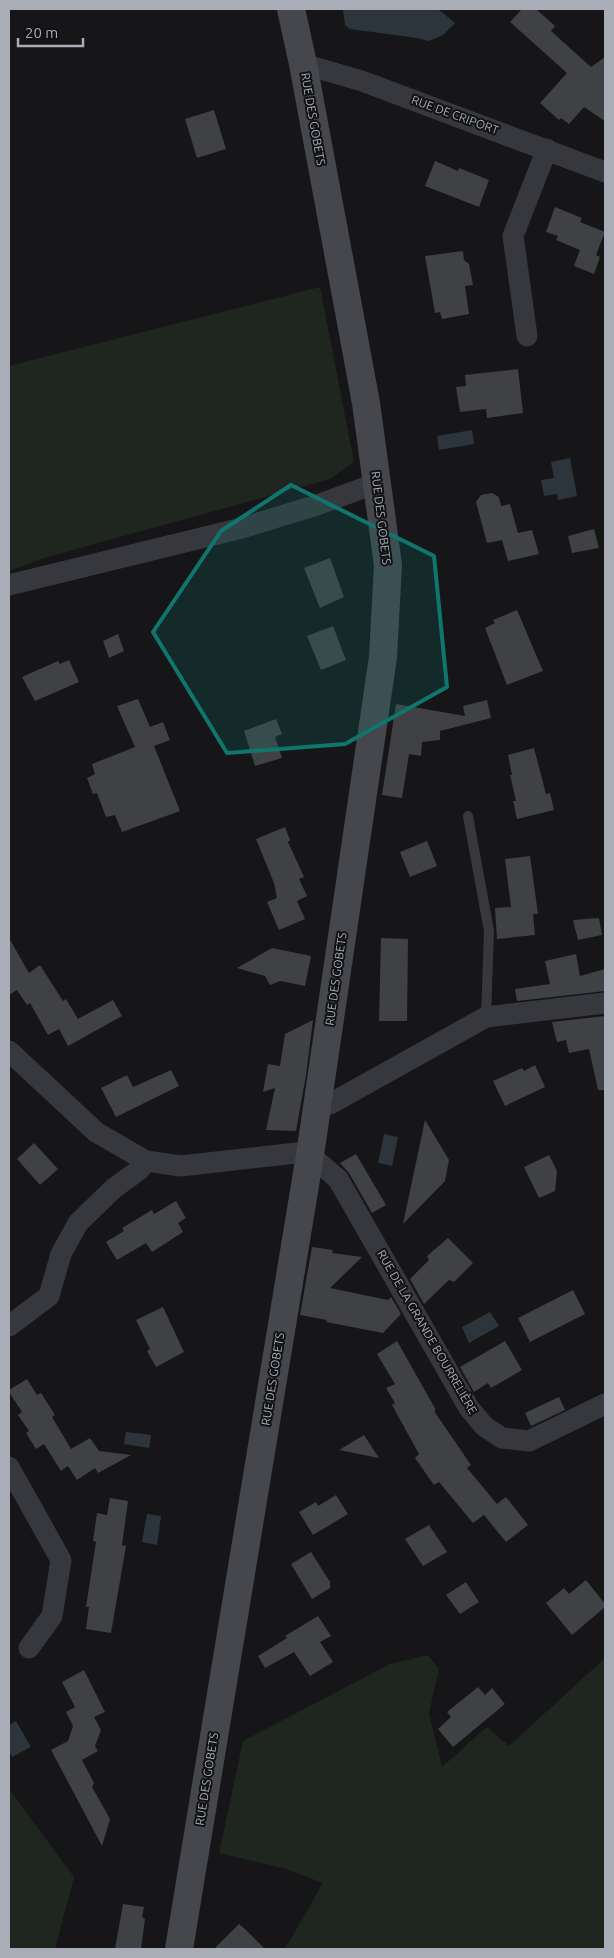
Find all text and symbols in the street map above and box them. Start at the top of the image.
scale bar [18,15,82,47]
text: 20 m [25,24,58,41]
street label: RUE DES GOBETS [299,72,328,166]
street label: RUE DE CRIPORT [410,93,501,136]
street label: RUE DES GOBETS [369,471,394,565]
street label: RUE DES GOBETS [323,931,348,1026]
street label: RUE DE LA GRANDE BOURRELIÈRE [375,1247,480,1416]
street label: RUE DES GOBETS [259,1331,286,1426]
street label: RUE DES GOBETS [193,1731,220,1826]

